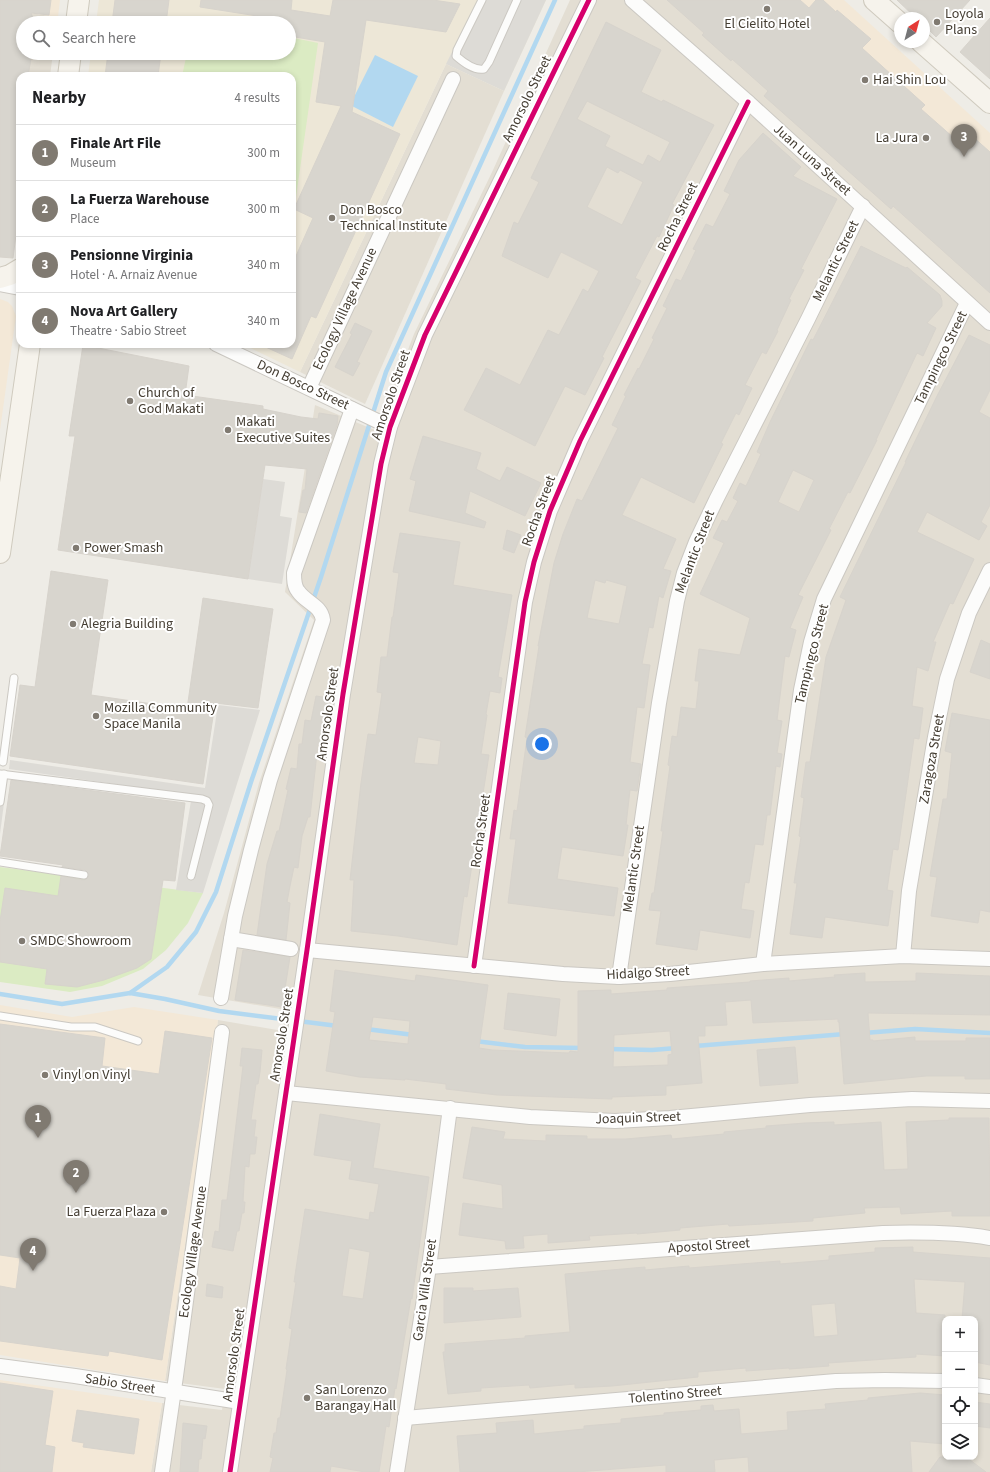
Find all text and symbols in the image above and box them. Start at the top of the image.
marker: El Cielito Hotel [762,4,772,14]
place label: Loyola Plans [945,4,984,40]
north arrow [894,12,930,48]
place label: El Cielito Hotel [724,14,810,34]
search box [16,16,296,60]
marker: Loyola Plans [932,17,942,27]
icon: search [30,27,52,49]
text: Search here [62,28,136,49]
street label: Amorsolo Street [497,52,557,146]
place label: Hai Shin Lou [873,70,946,90]
marker: Hai Shin Lou [860,75,870,85]
text: Nearby [32,86,86,110]
text: 4 results [235,89,280,107]
street label: Juan Luna Street [769,120,856,201]
pin: 3 [951,124,977,157]
place label: La Jura [875,128,918,148]
text: Finale Art File [70,133,161,154]
marker: La Jura [921,133,931,143]
text: 1 [42,144,48,162]
text: 300 m [247,144,280,162]
text: Museum [70,154,116,172]
street label: Rocha Street [653,179,703,255]
text: La Fuerza Warehouse [70,189,209,210]
text: 2 [42,200,48,218]
text: 300 m [247,200,280,218]
place label: Don Bosco Technical Institute [340,200,447,236]
text: Place [70,210,99,228]
marker: Don Bosco Technical Institute [327,213,337,223]
street label: Melantic Street [808,217,864,305]
street label: Ecology Village Avenue [308,244,382,374]
text: Pensionne Virginia [70,245,193,266]
text: 3 [42,256,48,274]
text: 340 m [247,256,280,274]
text: Hotel · A. Arnaiz Avenue [70,266,197,284]
text: Nova Art Gallery [70,301,178,322]
street label: Tampingco Street [910,307,973,408]
text: 4 [42,312,48,330]
text: 340 m [247,312,280,330]
text: Theatre · Sabio Street [70,322,186,340]
street label: Amorsolo Street [366,347,416,443]
street label: Don Bosco Street [254,355,353,415]
place label: Church of God Makati [138,383,204,419]
marker: Church of God Makati [125,396,135,406]
place label: Makati Executive Suites [236,412,330,448]
marker: Makati Executive Suites [223,425,233,435]
street label: Rocha Street [517,472,561,549]
street label: Melantic Street [670,507,720,597]
place label: Power Smash [84,538,163,558]
marker: Power Smash [71,543,81,553]
street label: Tampingco Street [790,602,834,706]
place label: Alegria Building [81,614,173,634]
marker: Alegria Building [68,619,78,629]
street label: Amorsolo Street [312,666,344,762]
place label: Mozilla Community Space Manila [104,698,217,734]
marker: Mozilla Community Space Manila [91,711,101,721]
street label: Zaragoza Street [914,712,950,805]
your location [532,734,552,754]
street label: Rocha Street [466,793,496,869]
street label: Melantic Street [618,824,650,914]
place label: SMDC Showroom [30,931,131,951]
marker: SMDC Showroom [17,936,27,946]
street label: Hidalgo Street [606,961,690,985]
street label: Amorsolo Street [265,987,299,1083]
place label: Vinyl on Vinyl [53,1065,131,1085]
marker: Vinyl on Vinyl [40,1070,50,1080]
pin: 1 [25,1105,51,1138]
street label: Joaquin Street [595,1107,681,1129]
pin: 2 [63,1160,89,1193]
street label: Ecology Village Avenue [174,1185,212,1319]
place label: La Fuerza Plaza [67,1202,156,1222]
marker: La Fuerza Plaza [159,1207,169,1217]
street label: Apostol Street [667,1233,751,1259]
street label: Garcia Villa Street [408,1237,442,1342]
pin: 4 [20,1238,46,1271]
street label: Amorsolo Street [218,1307,250,1403]
map controls [942,1316,978,1460]
button: + [942,1316,978,1352]
button: − [942,1352,978,1388]
street label: Sabio Street [83,1369,157,1399]
place label: San Lorenzo Barangay Hall [315,1380,397,1416]
street label: Tolentino Street [627,1381,723,1409]
button: locate [942,1388,978,1424]
marker: San Lorenzo Barangay Hall [302,1393,312,1403]
button: layers [942,1424,978,1460]

